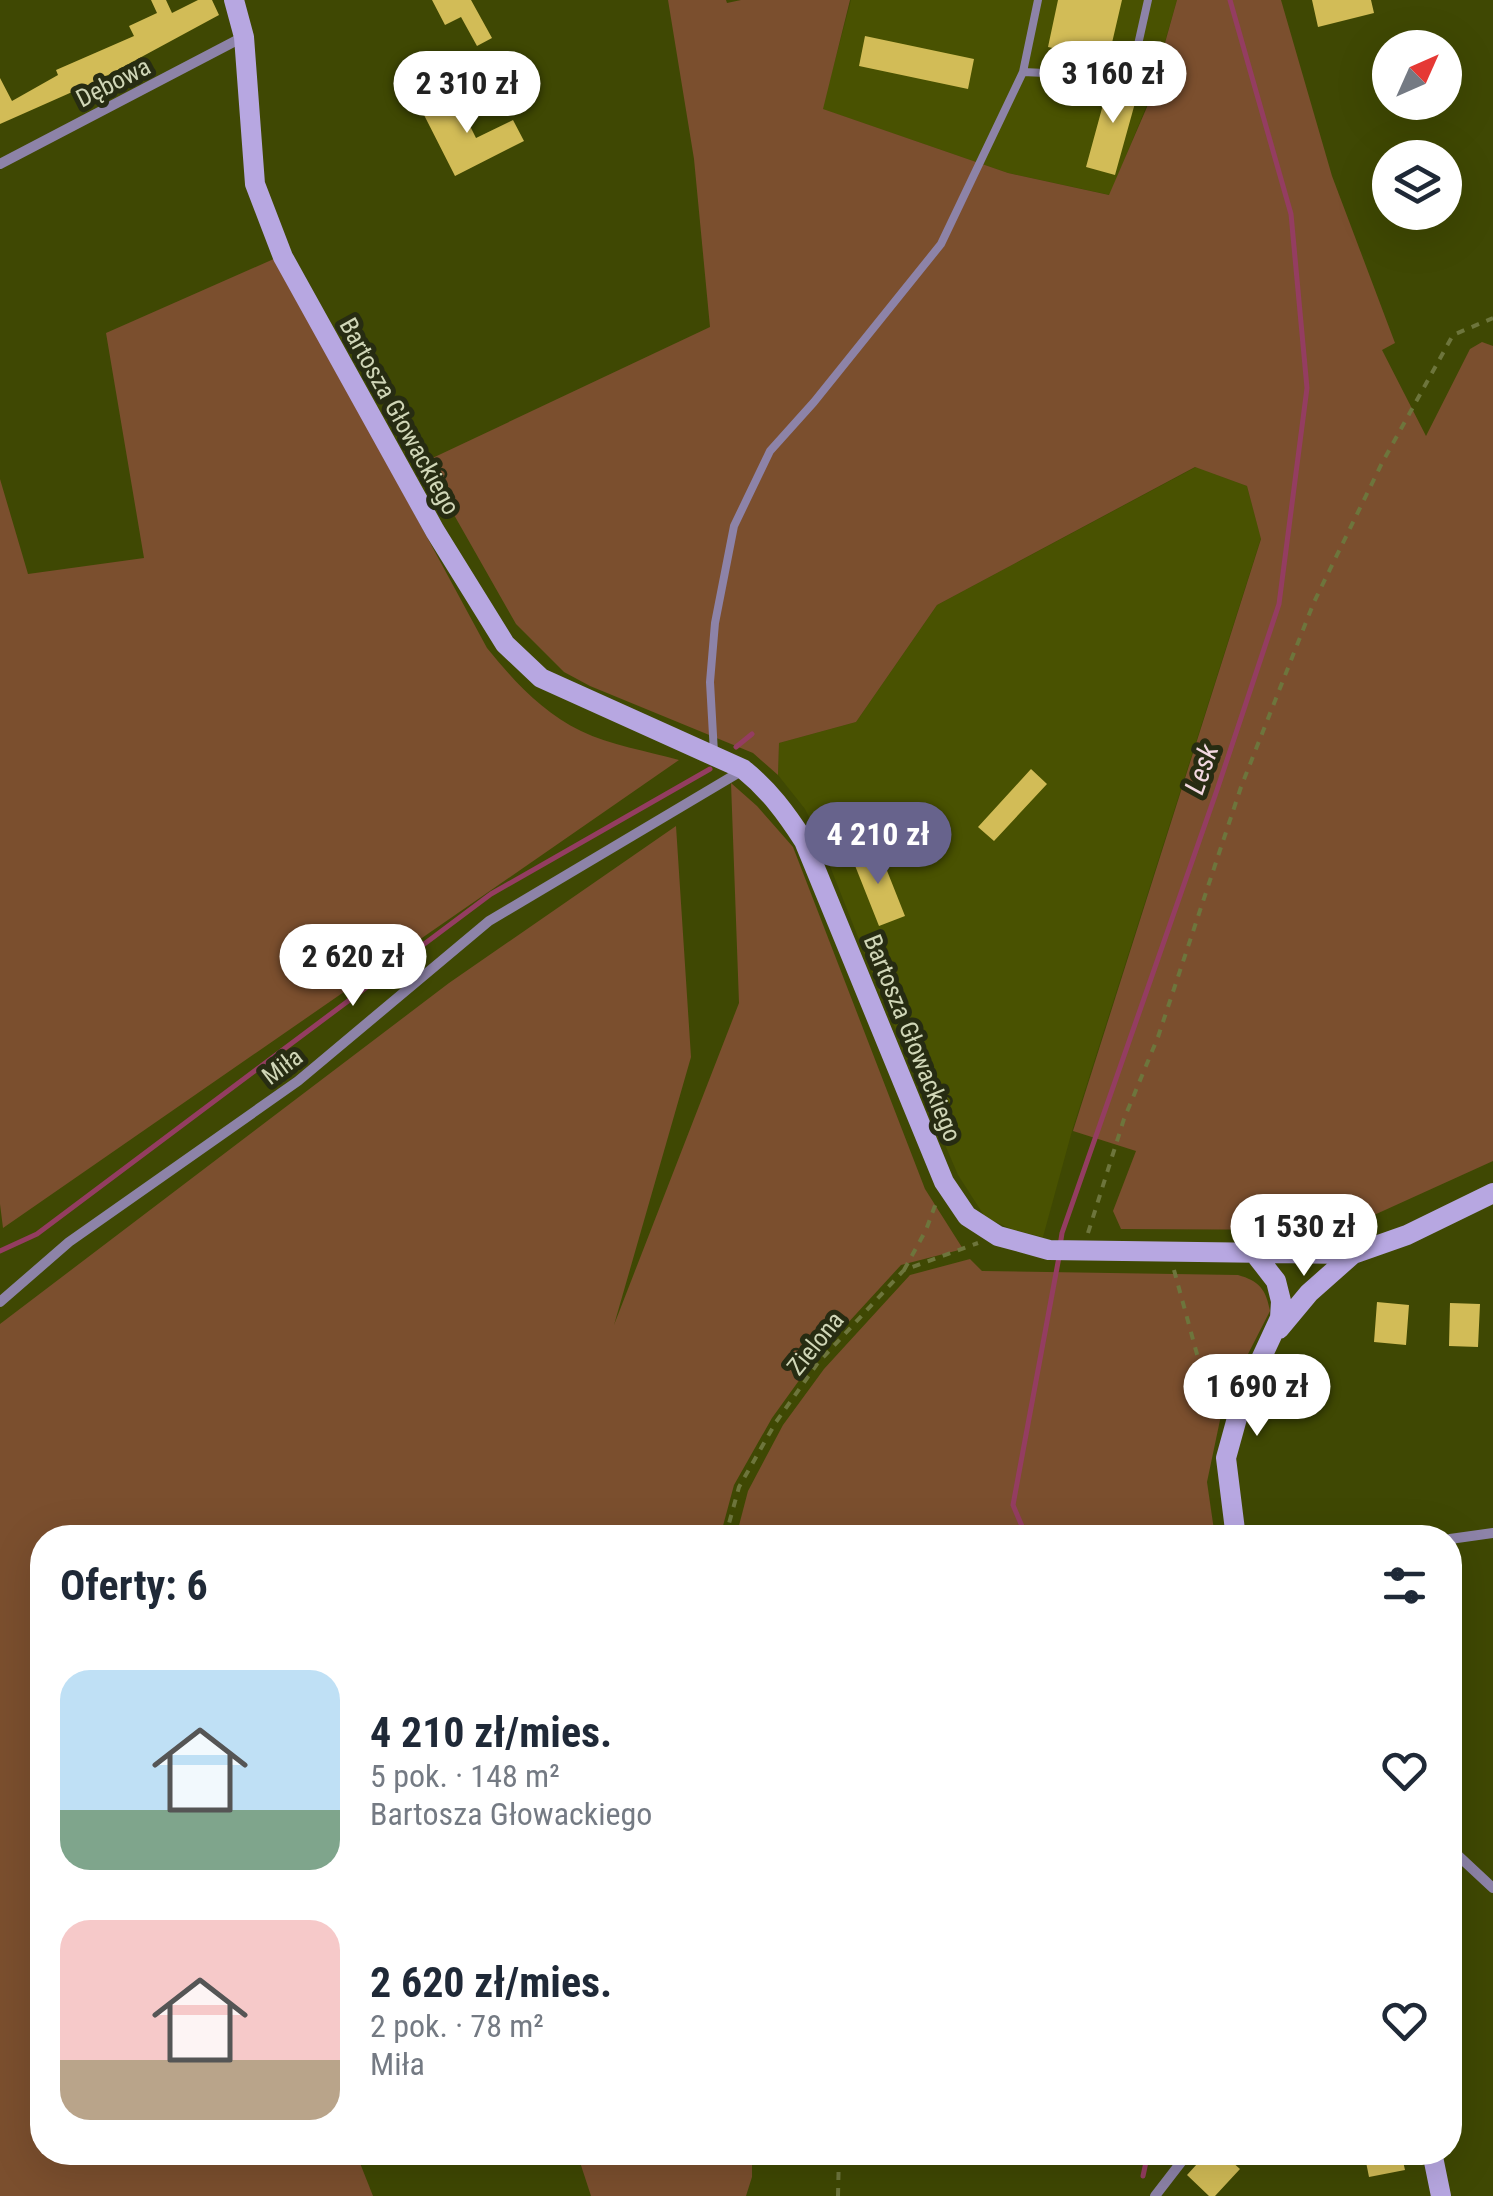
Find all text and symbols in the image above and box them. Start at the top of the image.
north arrow [1372,30,1462,120]
map controls [1372,30,1462,230]
pin: 3 160 zł [1010,41,1216,126]
pin: 2 310 zł [364,51,570,136]
street label: Dębowa [71,52,155,113]
text: 3 160 zł [1061,54,1165,92]
text: 2 310 zł [415,64,519,102]
button: layers [1372,140,1462,230]
street label: Bartosza Głowackiego [333,313,466,520]
water label: Lesk [1178,739,1226,798]
pin: 4 210 zł [775,802,981,887]
text: 4 210 zł [826,815,930,853]
pin: 2 620 zł [250,924,456,1009]
street label: Bartosza Głowackiego [858,930,967,1146]
text: 2 620 zł [301,937,405,975]
street label: Miła [256,1042,308,1091]
pin: 1 530 zł [1201,1194,1407,1279]
text: 1 530 zł [1252,1207,1356,1245]
street label: Zielona [781,1306,850,1381]
pin: 1 690 zł [1154,1354,1360,1439]
text: 1 690 zł [1205,1367,1309,1405]
icon: filters [1377,1558,1432,1613]
text: Oferty: 6 [60,1561,208,1610]
text: 4 210 zł/mies. [370,1708,612,1757]
icon: home [140,1710,260,1830]
icon: heart [1377,1743,1432,1798]
text: 5 pok. · 148 m² [370,1757,560,1795]
text: Bartosza Głowackiego [370,1795,652,1833]
text: 2 620 zł/mies. [370,1958,612,2007]
icon: home [140,1960,260,2080]
icon: heart [1377,1993,1432,2048]
text: 2 pok. · 78 m² [370,2007,544,2045]
text: Miła [370,2045,425,2083]

